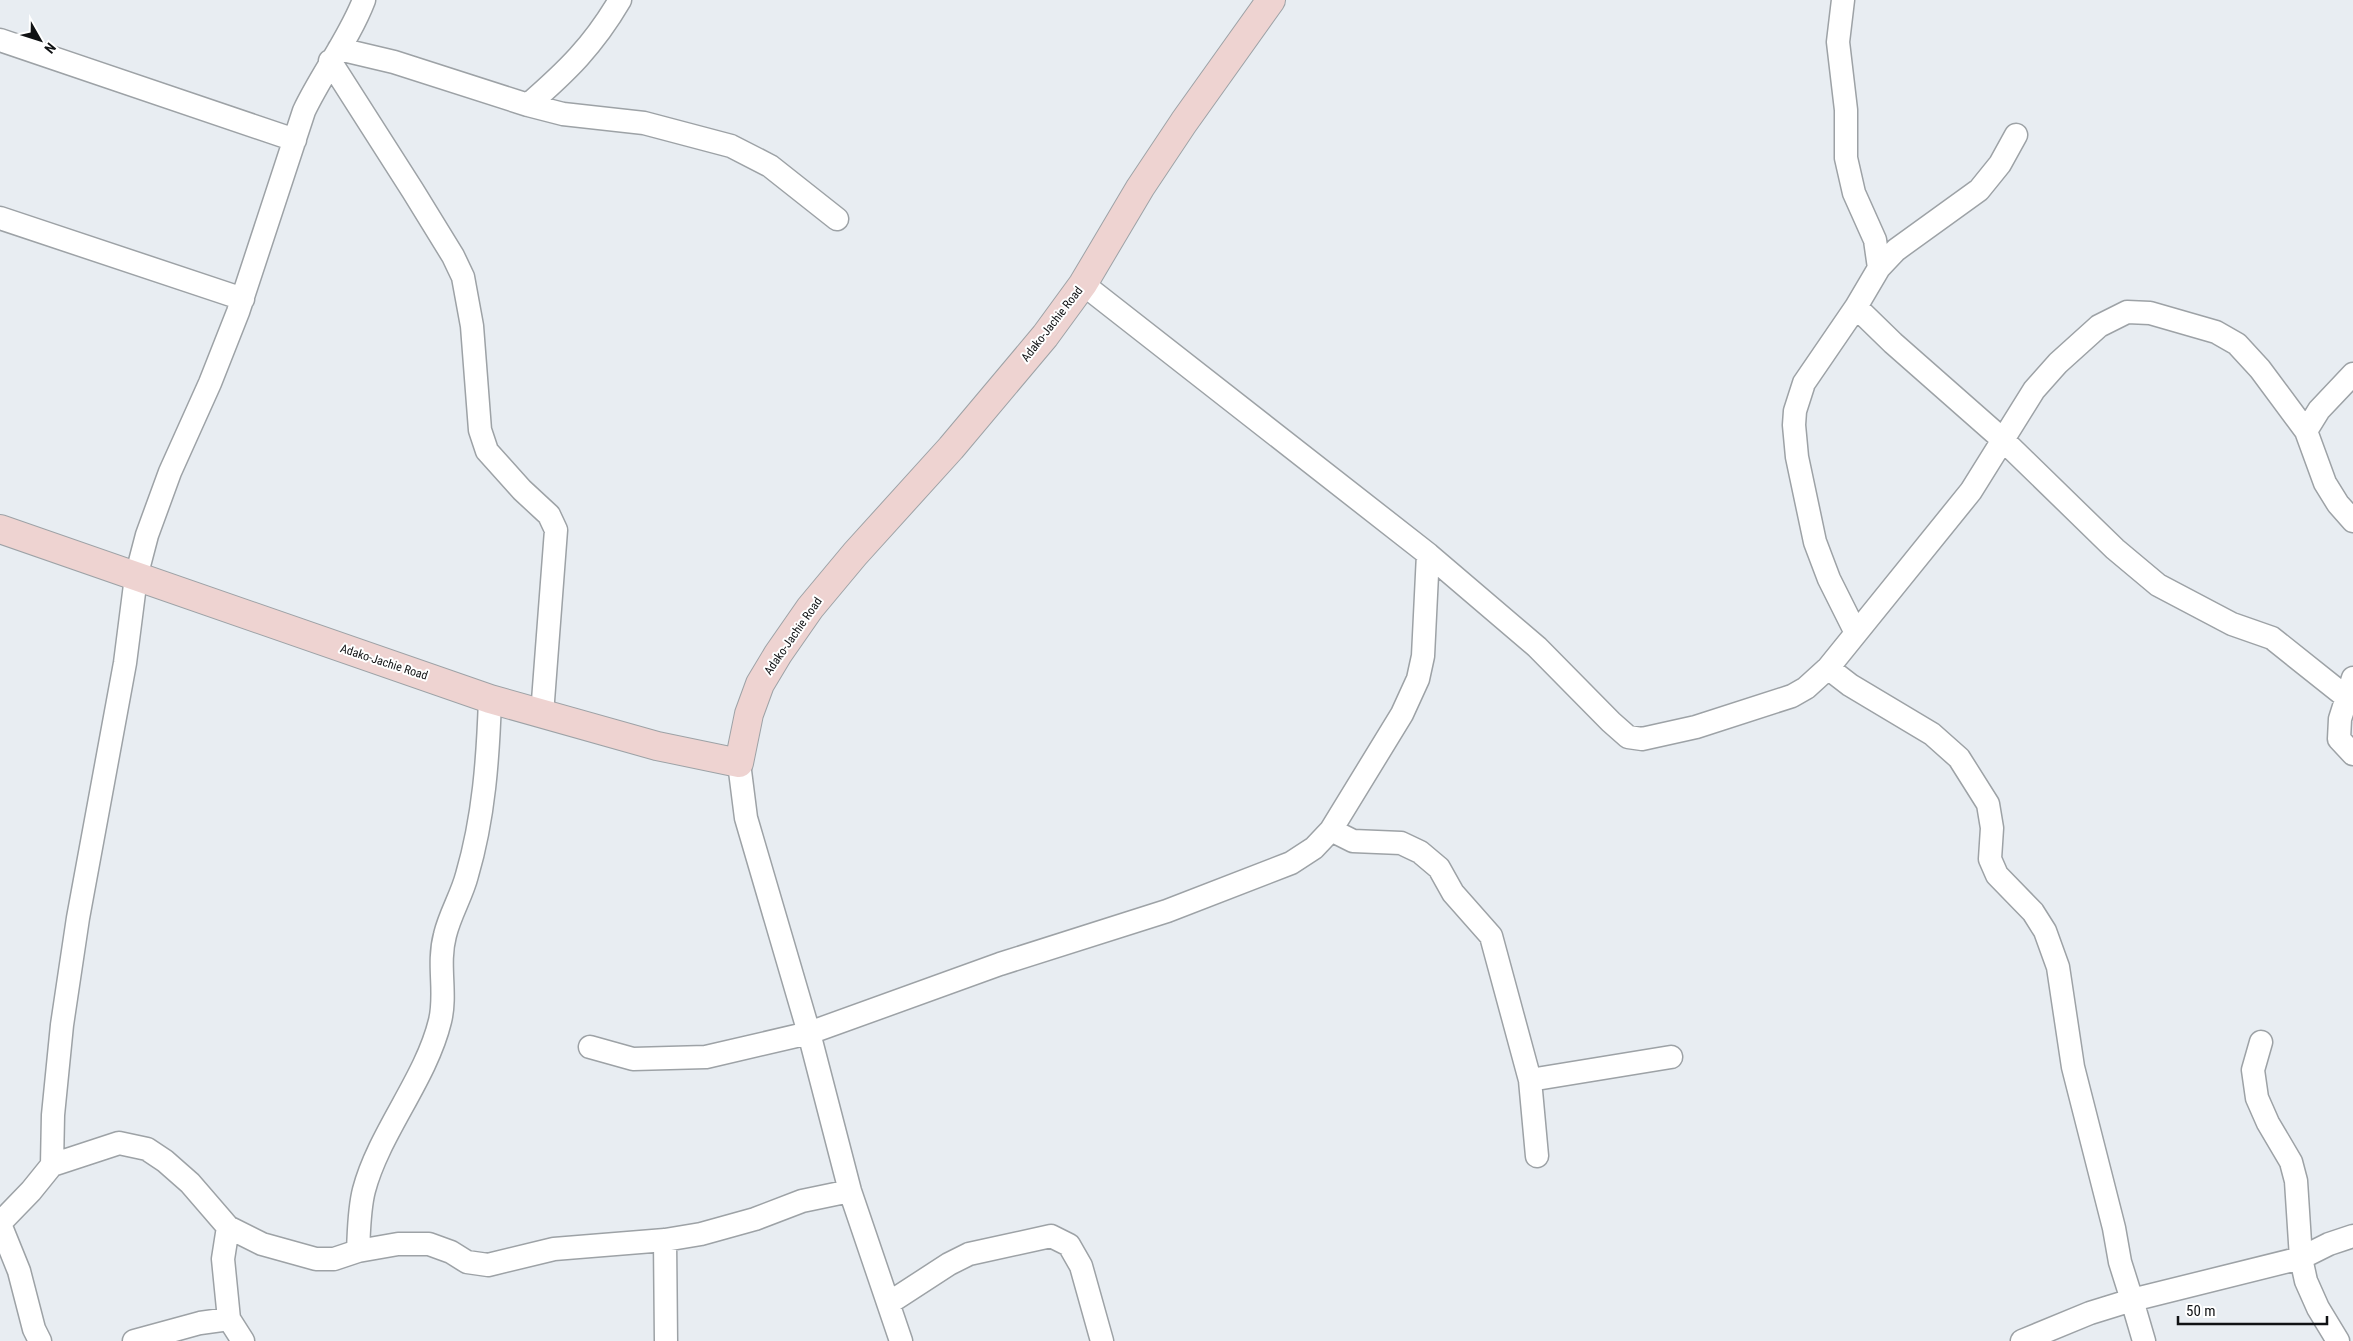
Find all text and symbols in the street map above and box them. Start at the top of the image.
north arrow [15,15,65,65]
text: N [41,40,59,57]
street label: Adako-Jachie Road [1018,284,1086,364]
street label: Adako-Jachie Road [761,595,825,677]
street label: Adako-Jachie Road [338,641,430,683]
scale bar [2178,1294,2327,1326]
text: 50 m [2186,1302,2216,1320]

